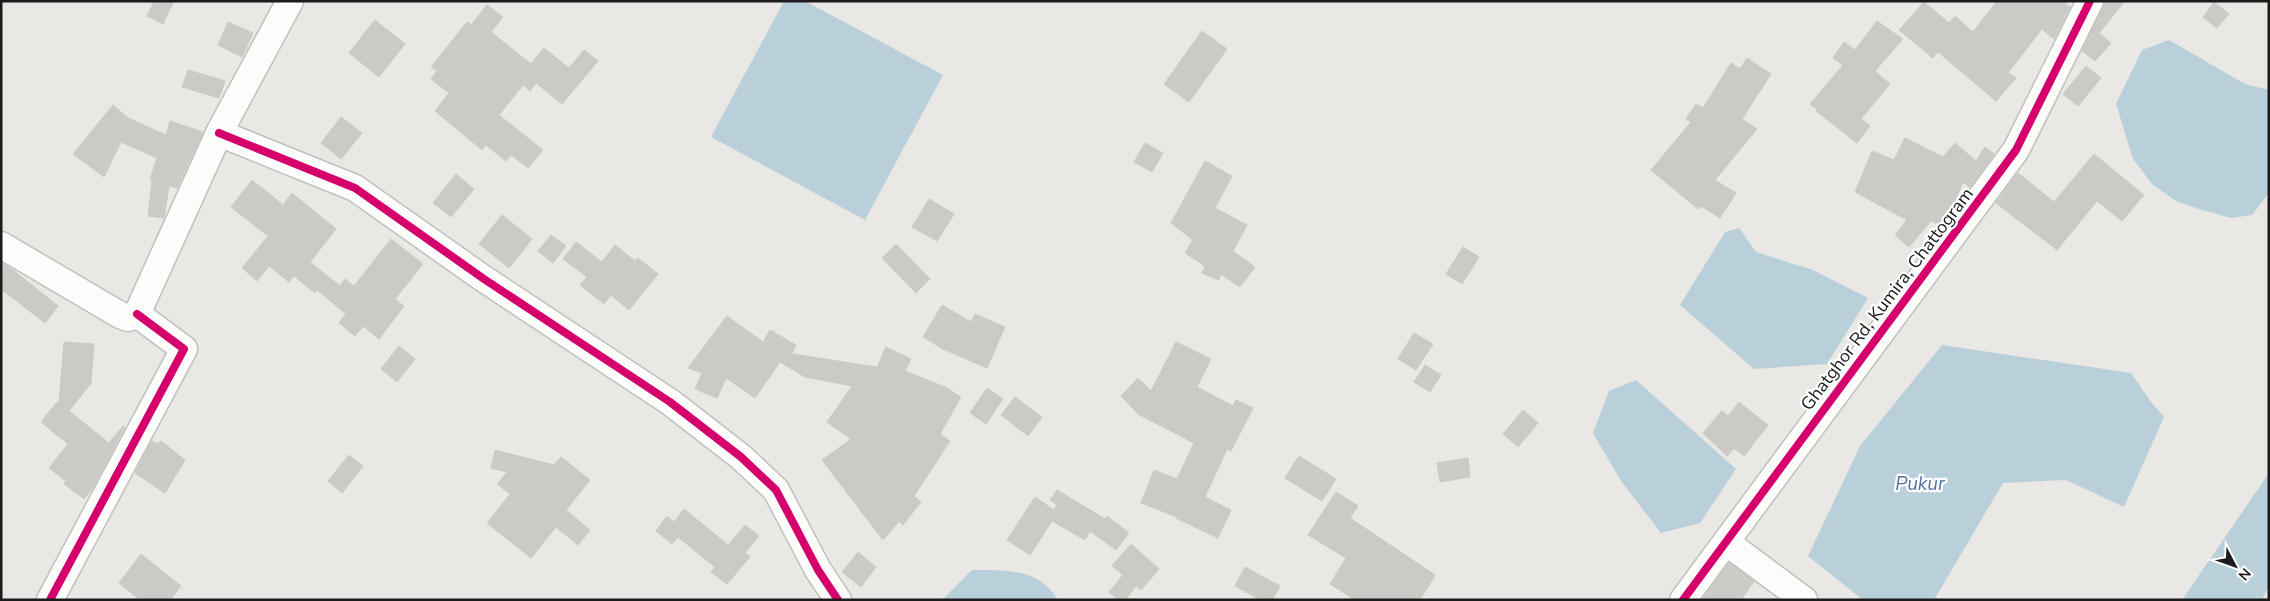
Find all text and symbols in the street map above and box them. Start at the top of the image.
street label: Ghatghor Rd, Kumira, Chattogram [1795,183,1979,415]
water label: Pukur [1895,471,1946,497]
north arrow [2210,541,2260,591]
text: N [2234,564,2255,584]

